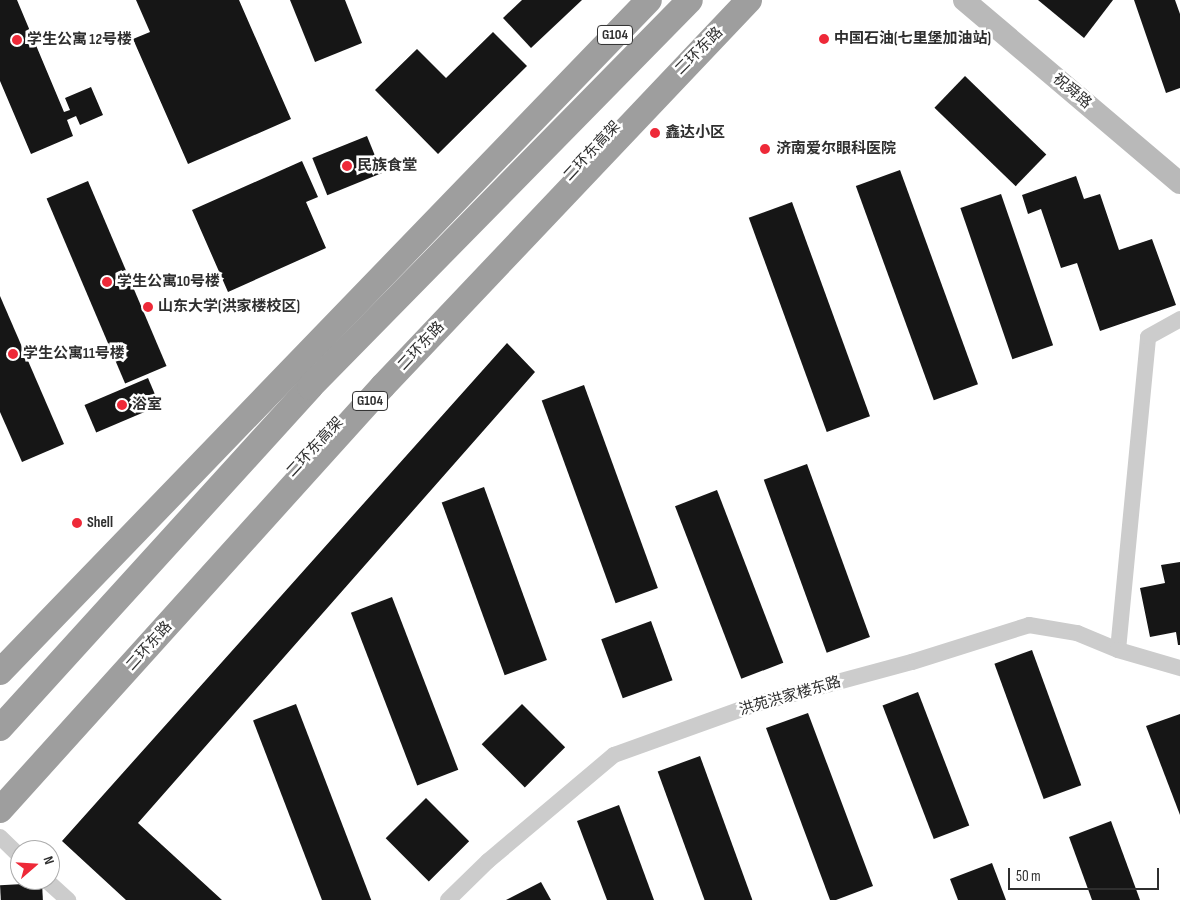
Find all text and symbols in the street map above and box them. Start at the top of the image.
street label: 二环东路 [671,23,727,79]
road number: G104 [596,24,634,46]
place label: 中国石油(七里堡加油站) [834,30,991,48]
place label: 学生公寓 12号楼 [27,31,132,49]
marker: 中国石油(七里堡加油站) [818,33,830,45]
marker: 学生公寓 12号楼 [11,34,23,46]
street label: 祝舜路 [1049,70,1095,112]
street label: 二环东高架 [560,117,624,185]
place label: 鑫达小区 [665,124,725,142]
marker: 鑫达小区 [649,127,661,139]
place label: 济南爱尔眼科医院 [776,140,896,158]
marker: 济南爱尔眼科医院 [758,142,772,156]
place label: 民族食堂 [357,157,417,175]
marker: 民族食堂 [341,160,353,172]
place label: 学生公寓10号楼 [117,273,220,291]
marker: 学生公寓10号楼 [101,276,113,288]
place label: 山东大学(洪家楼校区) [158,298,300,316]
marker: 山东大学(洪家楼校区) [142,301,154,313]
street label: 二环东路 [394,318,448,374]
place label: 学生公寓11号楼 [23,345,125,363]
marker: 学生公寓11号楼 [7,348,19,360]
road number: G104 [351,390,389,412]
place label: 浴室 [132,396,162,414]
marker: 浴室 [116,399,128,411]
street label: 二环东高架 [283,413,347,481]
place label: Shell [87,514,113,532]
marker: Shell [71,517,83,529]
street label: 二环东路 [122,618,176,674]
street label: 洪苑洪家楼东路 [737,673,843,719]
north arrow [10,840,60,890]
text: N [39,854,58,867]
scale bar [1010,858,1161,890]
text: 50 m [1016,867,1041,886]

